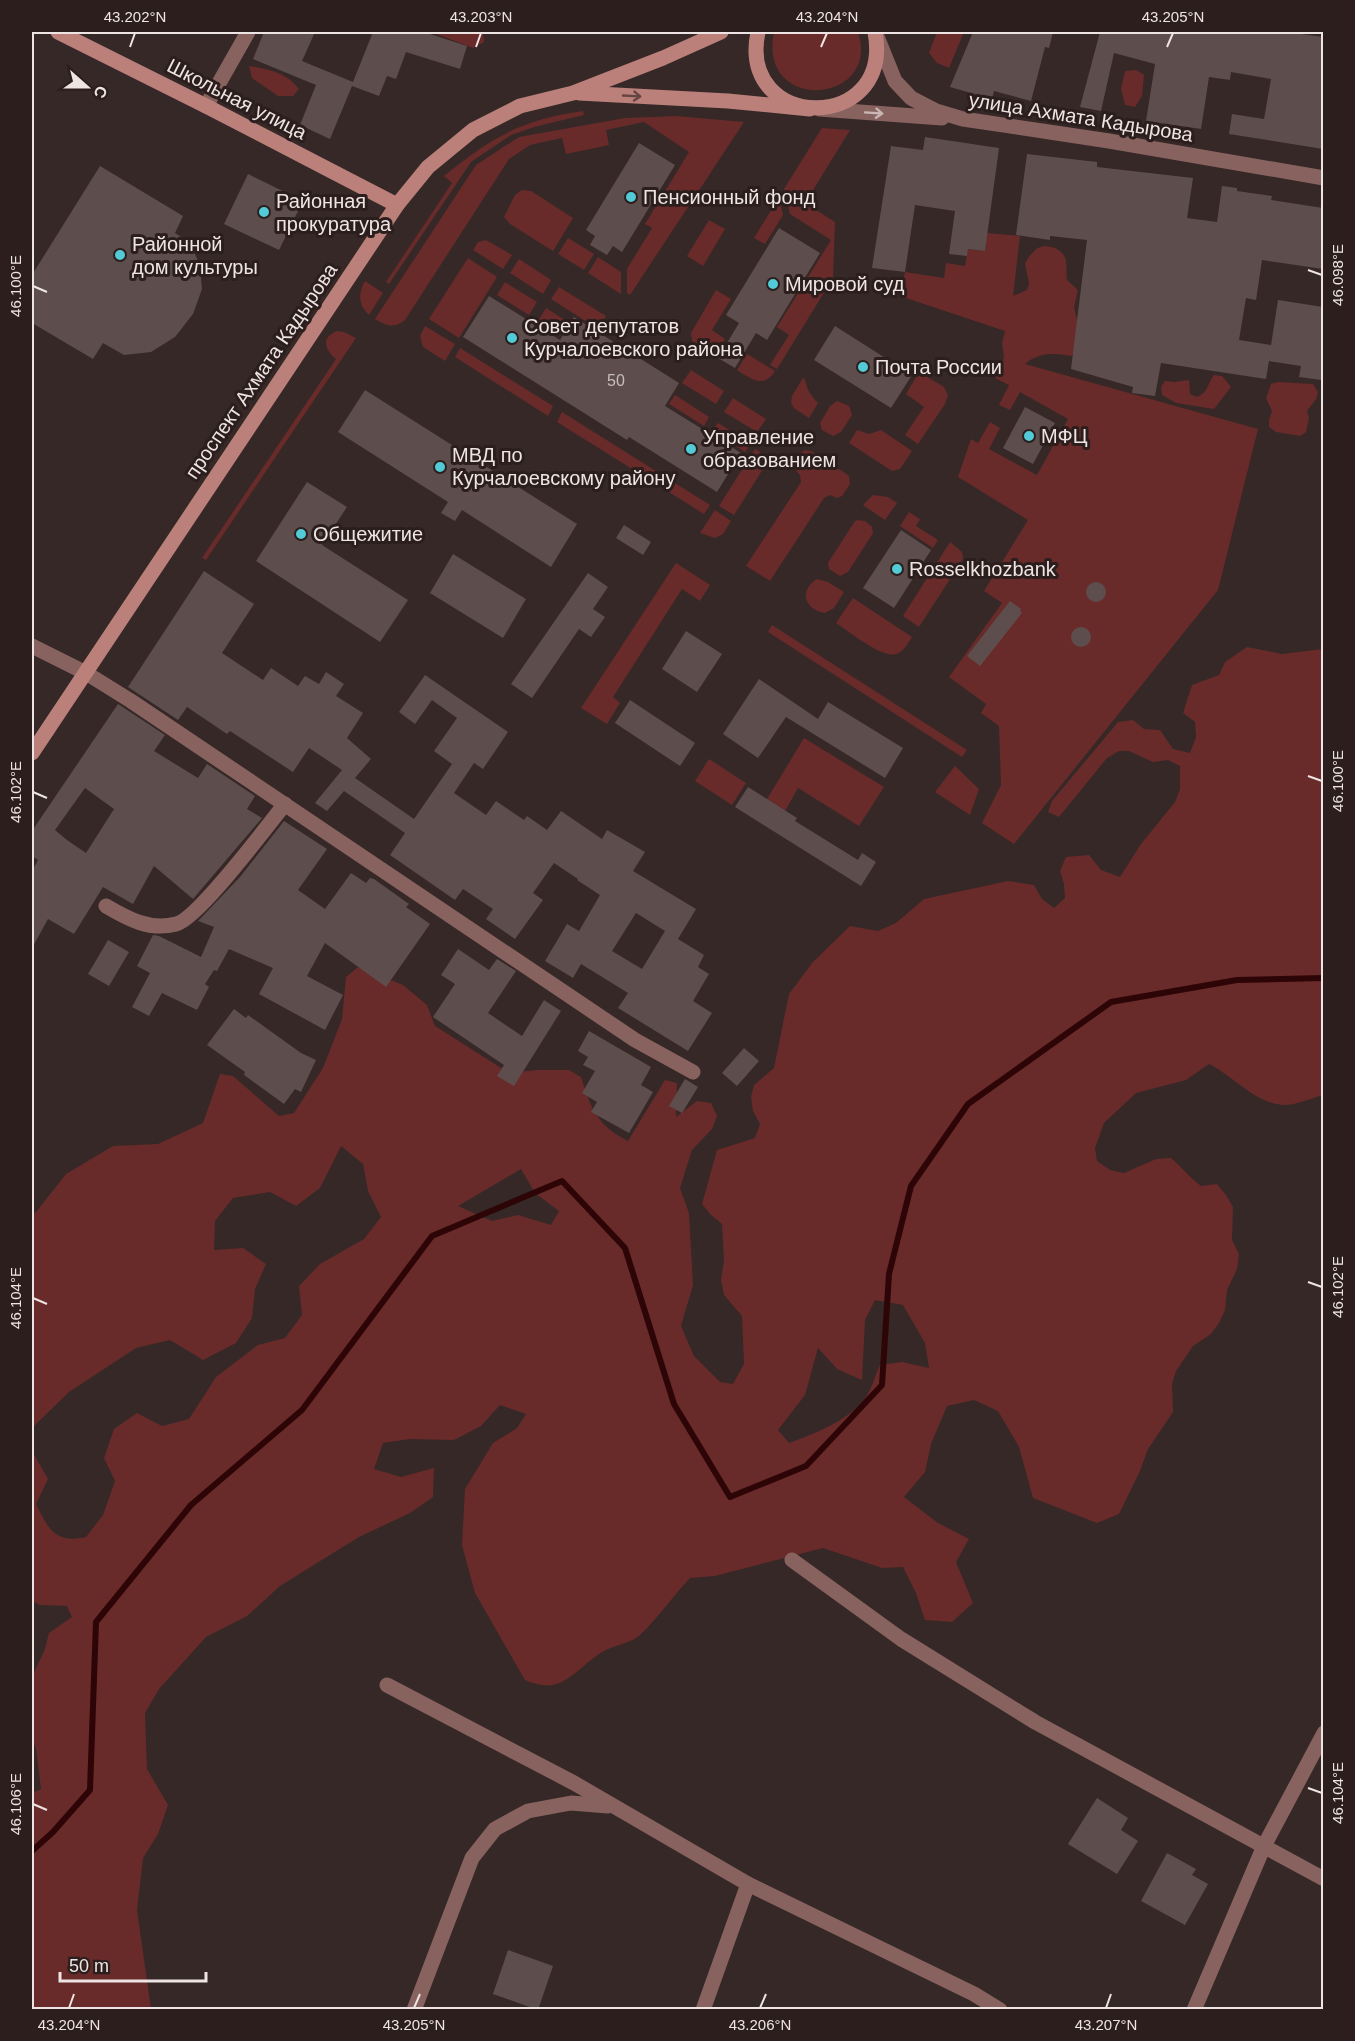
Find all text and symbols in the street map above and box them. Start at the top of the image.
text: 43.202°N [104,8,166,25]
text: 43.203°N [450,8,512,25]
text: 43.204°N [796,8,858,25]
text: 43.205°N [1142,8,1204,25]
street label: Школьная улица [164,54,311,144]
north arrow [57,57,117,117]
text: С [90,84,111,101]
street label: улица Ахмата Кадырова [967,88,1195,146]
one-way arrow [621,90,641,101]
one-way arrow [864,108,884,119]
place label: Пенсионный фонд [643,186,816,208]
place label: Районная прокуратура [276,190,392,235]
marker: Пенсионный фонд [624,190,638,204]
marker: Районная прокуратура [257,205,271,219]
place label: Районной дом культуры [132,233,258,278]
text: 46.098°E [1329,244,1346,306]
marker: Районной дом культуры [113,248,127,262]
text: 46.100°E [7,255,24,317]
street label: проспект Ахмата Кадырова [181,259,342,483]
place label: Мировой суд [785,273,905,295]
marker: Мировой суд [766,277,780,291]
place label: Совет депутатов Курчалоевского района [524,315,743,360]
marker: Совет депутатов Курчалоевского района [505,331,519,345]
place label: Почта России [875,356,1002,378]
marker: Почта России [856,360,870,374]
house number: 50 [607,372,625,389]
place label: МФЦ [1041,425,1088,447]
place label: Управление образованием [703,426,836,471]
marker: МФЦ [1022,429,1036,443]
marker: Управление образованием [684,442,698,456]
place label: МВД по Курчалоевскому району [452,444,675,489]
marker: МВД по Курчалоевскому району [433,460,447,474]
place label: Общежитие [313,523,423,545]
marker: Общежитие [294,527,308,541]
place label: Rosselkhozbank [909,558,1057,580]
marker: Rosselkhozbank [890,562,904,576]
text: 46.100°E [1329,750,1346,812]
text: 46.102°E [7,761,24,823]
text: 46.102°E [1329,1256,1346,1318]
text: 46.104°E [7,1267,24,1329]
text: 46.104°E [1329,1762,1346,1824]
text: 46.106°E [7,1773,24,1835]
scale bar [60,1945,206,1983]
text: 50 m [69,1956,109,1976]
text: 43.204°N [38,2016,100,2033]
text: 43.205°N [383,2016,445,2033]
text: 43.206°N [729,2016,791,2033]
text: 43.207°N [1075,2016,1137,2033]

